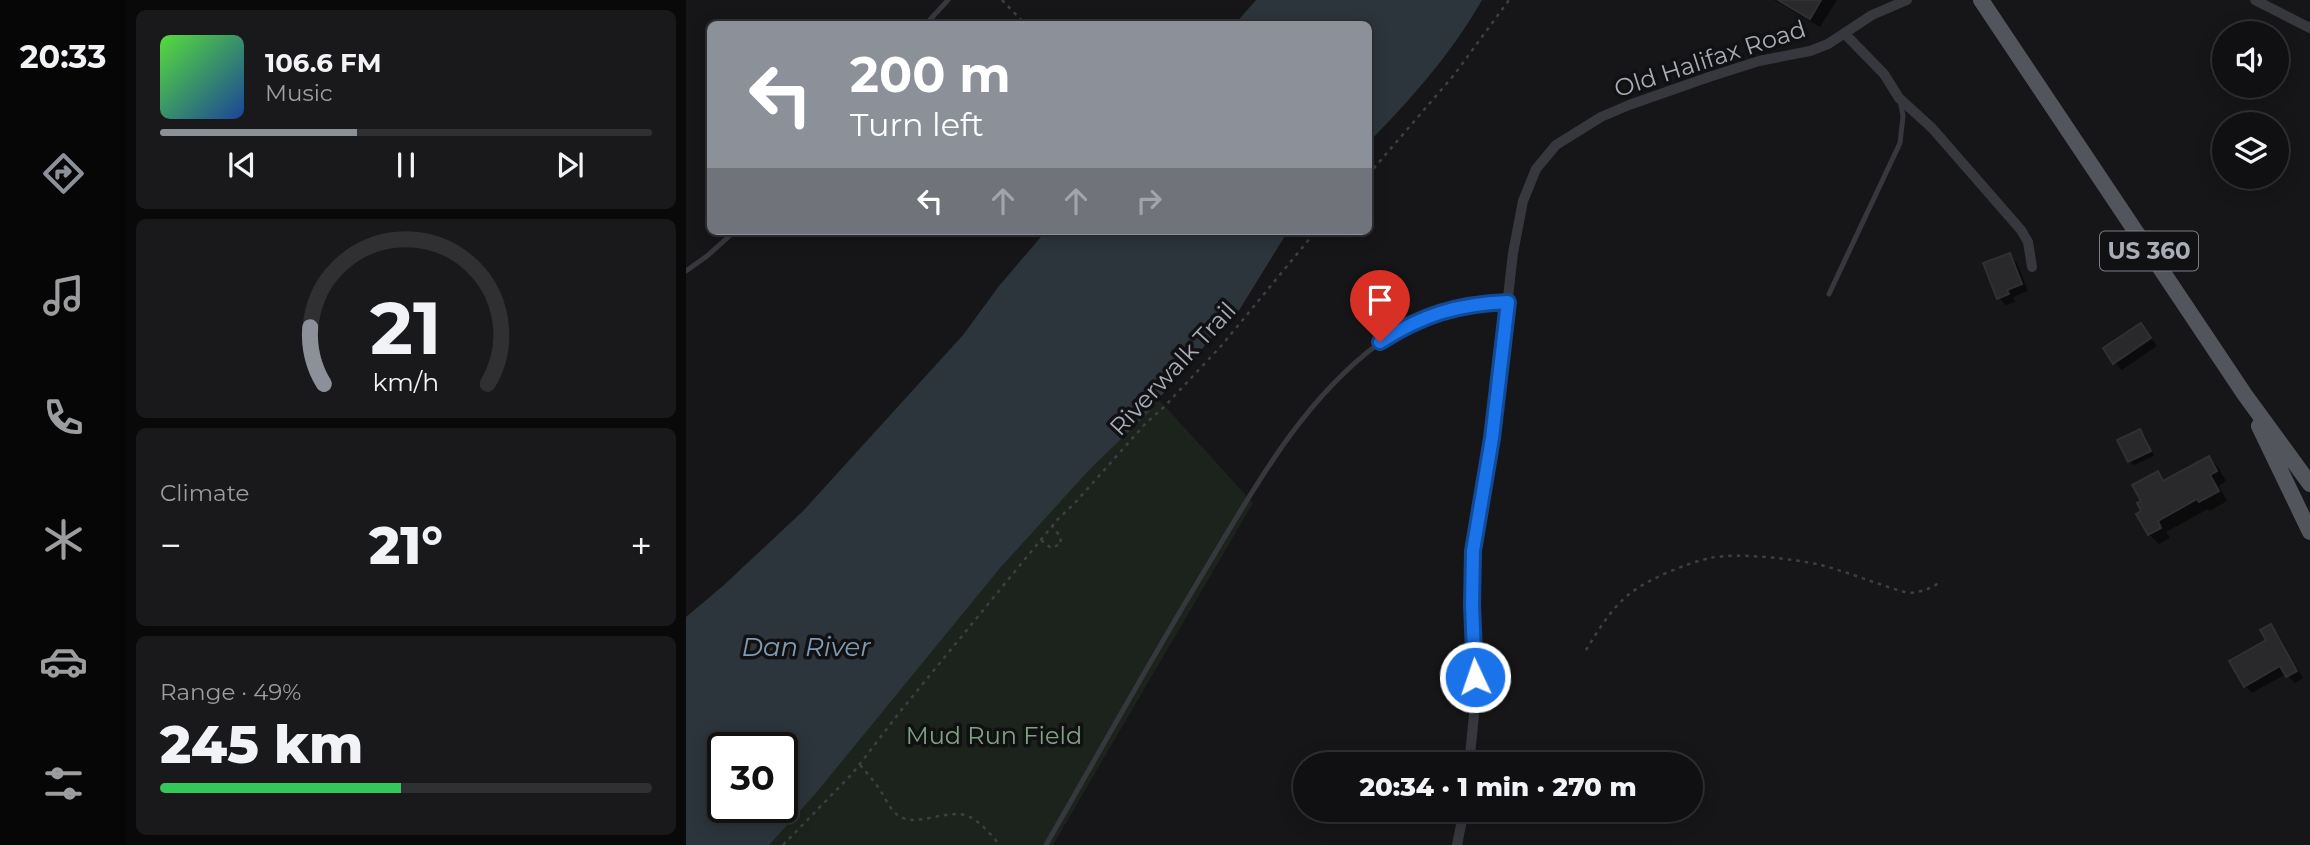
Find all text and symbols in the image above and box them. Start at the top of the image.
street label: Old Halifax Road [1610,14,1809,103]
map controls [2212,21,2289,189]
button: sound [2212,21,2289,98]
text: 20:33 [20,37,106,76]
text: 200 m [850,45,1011,104]
text: 106.6 FM [265,47,382,79]
icon: left [735,49,826,140]
text: Music [265,79,333,107]
text: Turn left [850,105,984,144]
button: layers [2212,112,2289,189]
icon: previous [223,146,261,184]
icon: pause [387,146,425,184]
icon: next [551,146,589,184]
icon: directions [39,149,88,198]
icon: left [911,182,949,220]
icon: ahead [984,182,1022,220]
icon: ahead [1057,182,1095,220]
icon: right [1130,182,1168,220]
road number: US 360 [2100,232,2198,270]
pin [1350,270,1410,342]
icon: music [39,271,88,320]
icon: arrive [1361,281,1399,319]
text: 21 [370,285,442,373]
street label: Riverwalk Trail [1103,296,1242,441]
text: km/h [373,367,439,397]
icon: phone [39,393,88,442]
text: Climate [160,479,249,507]
text: 21° [369,514,443,577]
icon: climate [39,515,88,564]
text: − [160,522,182,569]
text: + [630,522,652,569]
water label: Dan River [741,631,871,663]
icon: car [39,637,88,686]
position arrow [1438,640,1512,714]
text: Range · 49% [160,678,301,706]
text: 245 km [160,713,363,776]
park label: Mud Run Field [906,721,1082,750]
speed limit sign: 30 [707,732,798,823]
icon: filters [39,759,88,808]
text: 20:34 · 1 min · 270 m [1359,771,1637,803]

